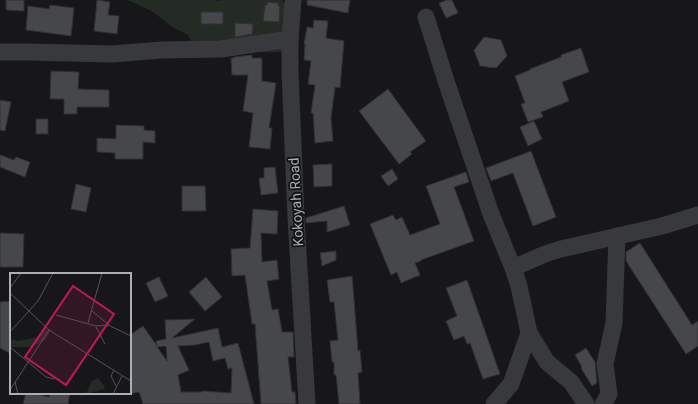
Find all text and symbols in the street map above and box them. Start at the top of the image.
street label: Kokoyah Road [286,157,306,247]
inset map [10,273,131,394]

